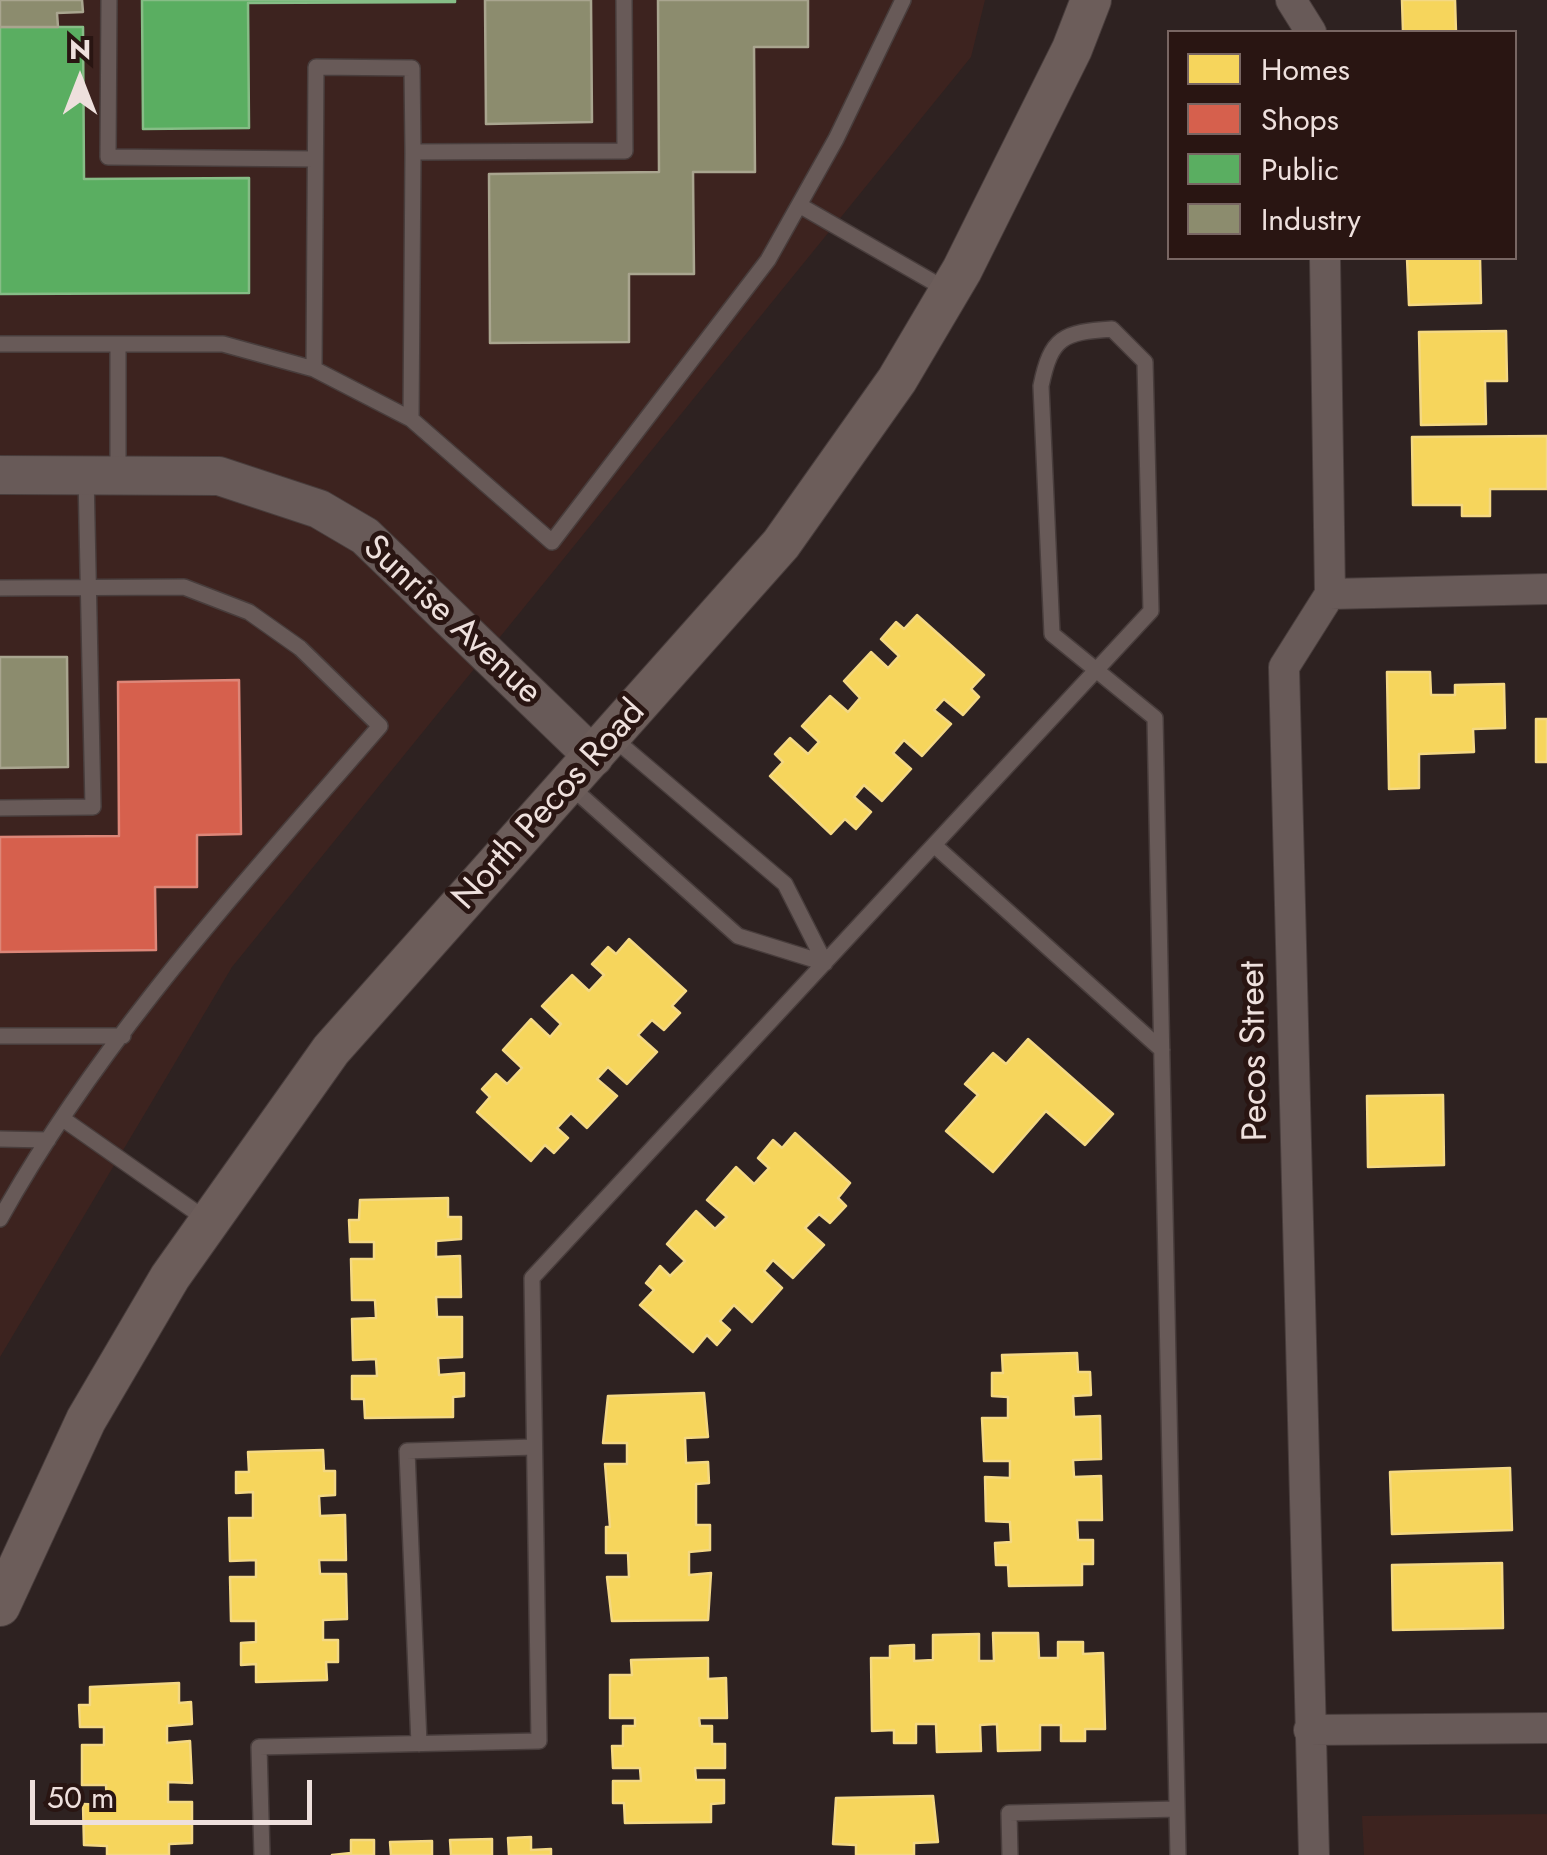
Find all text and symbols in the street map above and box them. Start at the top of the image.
text: N [69,29,91,70]
north arrow [30,30,130,130]
legend [1167,30,1517,260]
text: Homes [1261,48,1350,91]
text: Shops [1261,98,1339,141]
text: Public [1261,148,1339,191]
text: Industry [1261,198,1361,241]
street label: Sunrise Avenue [353,528,549,714]
street label: North Pecos Road [445,693,655,919]
street label: Pecos Street [1233,961,1279,1141]
scale bar [35,1760,318,1822]
text: 50 m [47,1776,114,1819]

